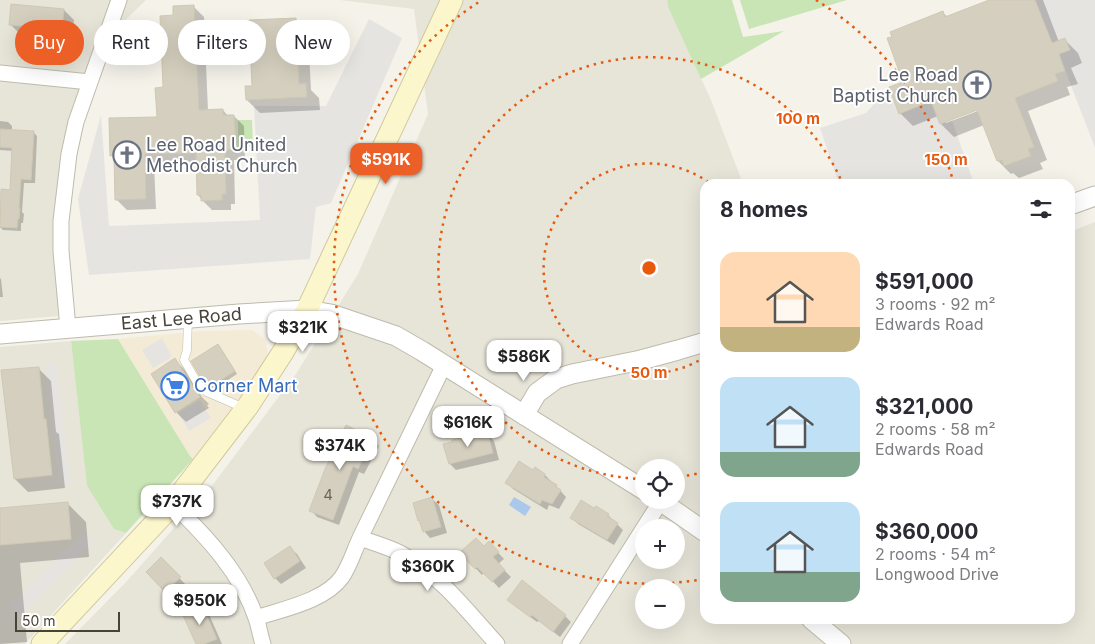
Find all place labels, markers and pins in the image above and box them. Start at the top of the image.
place label: Lee Road Baptist Church [833,64,958,106]
church icon: Lee Road Baptist Church [962,70,992,100]
place label: Lee Road United Methodist Church [146,134,298,176]
church icon: Lee Road United Methodist Church [112,140,142,170]
pin: $591K [351,142,421,185]
centre of rings [640,259,658,277]
pin: $321K [268,310,338,353]
pin: $586K [489,340,559,382]
supermarket icon: Corner Mart [160,371,190,401]
place label: Corner Mart [194,375,297,396]
pin: $616K [433,406,503,448]
pin: $374K [305,428,375,471]
pin: $737K [142,484,212,527]
pin: $360K [393,550,463,592]
pin: $950K [165,584,235,626]

